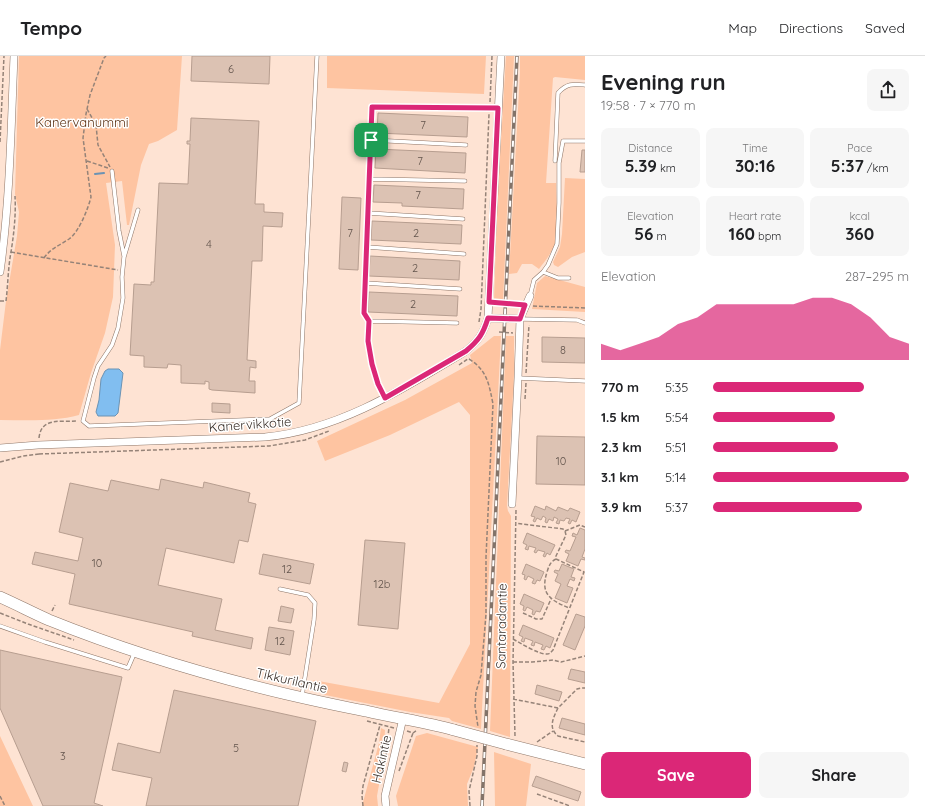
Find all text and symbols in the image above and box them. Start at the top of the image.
text: Tempo [20,16,82,40]
text: Map [728,19,757,37]
text: Directions [779,19,843,37]
text: Saved [865,19,905,37]
house number: 6 [228,62,234,76]
text: Evening run [601,68,726,96]
button: share [867,69,909,111]
text: 19:58 · 7 × 770 m [601,97,696,113]
park label: Kanervanummi [35,114,129,130]
house number: 7 [420,118,426,132]
pin [354,123,388,157]
icon: arrive [360,129,382,151]
text: Distance [628,141,672,155]
text: Time [742,141,768,155]
text: Pace [847,141,872,155]
house number: 7 [417,154,423,168]
text: 5.39 [625,155,657,176]
text: 30:16 [735,155,775,176]
text: 5:37 [831,155,864,176]
text: km [657,161,676,175]
text: /km [864,161,888,175]
house number: 7 [415,188,421,202]
text: Elevation [627,209,674,223]
text: Heart rate [729,209,781,223]
text: kcal [849,209,870,223]
text: 56 [634,223,653,244]
text: 160 [729,223,755,244]
text: 360 [845,223,874,244]
house number: 7 [347,226,353,240]
house number: 2 [413,226,419,240]
text: m [653,229,666,243]
text: bpm [755,229,781,243]
house number: 4 [206,237,212,251]
house number: 2 [412,261,418,275]
text: Elevation [601,268,656,284]
text: 287–295 m [845,268,909,284]
house number: 2 [410,297,416,311]
house number: 8 [560,343,566,357]
text: 770 m [601,379,639,395]
text: 5:35 [665,379,688,395]
text: 1.5 km [601,409,640,425]
text: 5:54 [665,409,688,425]
street label: Kanervikkotie [208,413,292,435]
text: 2.3 km [601,439,642,455]
text: 5:51 [665,439,686,455]
house number: 10 [556,454,566,468]
text: 3.1 km [601,469,639,485]
text: 5:14 [665,469,686,485]
text: 3.9 km [601,499,642,515]
text: 5:37 [665,499,688,515]
house number: 10 [92,556,102,570]
house number: 12 [282,562,292,576]
house number: 12b [374,577,391,591]
street label: Santaradantie [492,583,510,669]
house number: 12 [275,634,285,648]
street label: Tikkurilantie [255,664,329,696]
street label: Hakintie [368,733,394,785]
house number: 5 [233,741,239,755]
house number: 3 [60,749,66,763]
button: Save [601,752,751,798]
button: Share [759,752,909,798]

